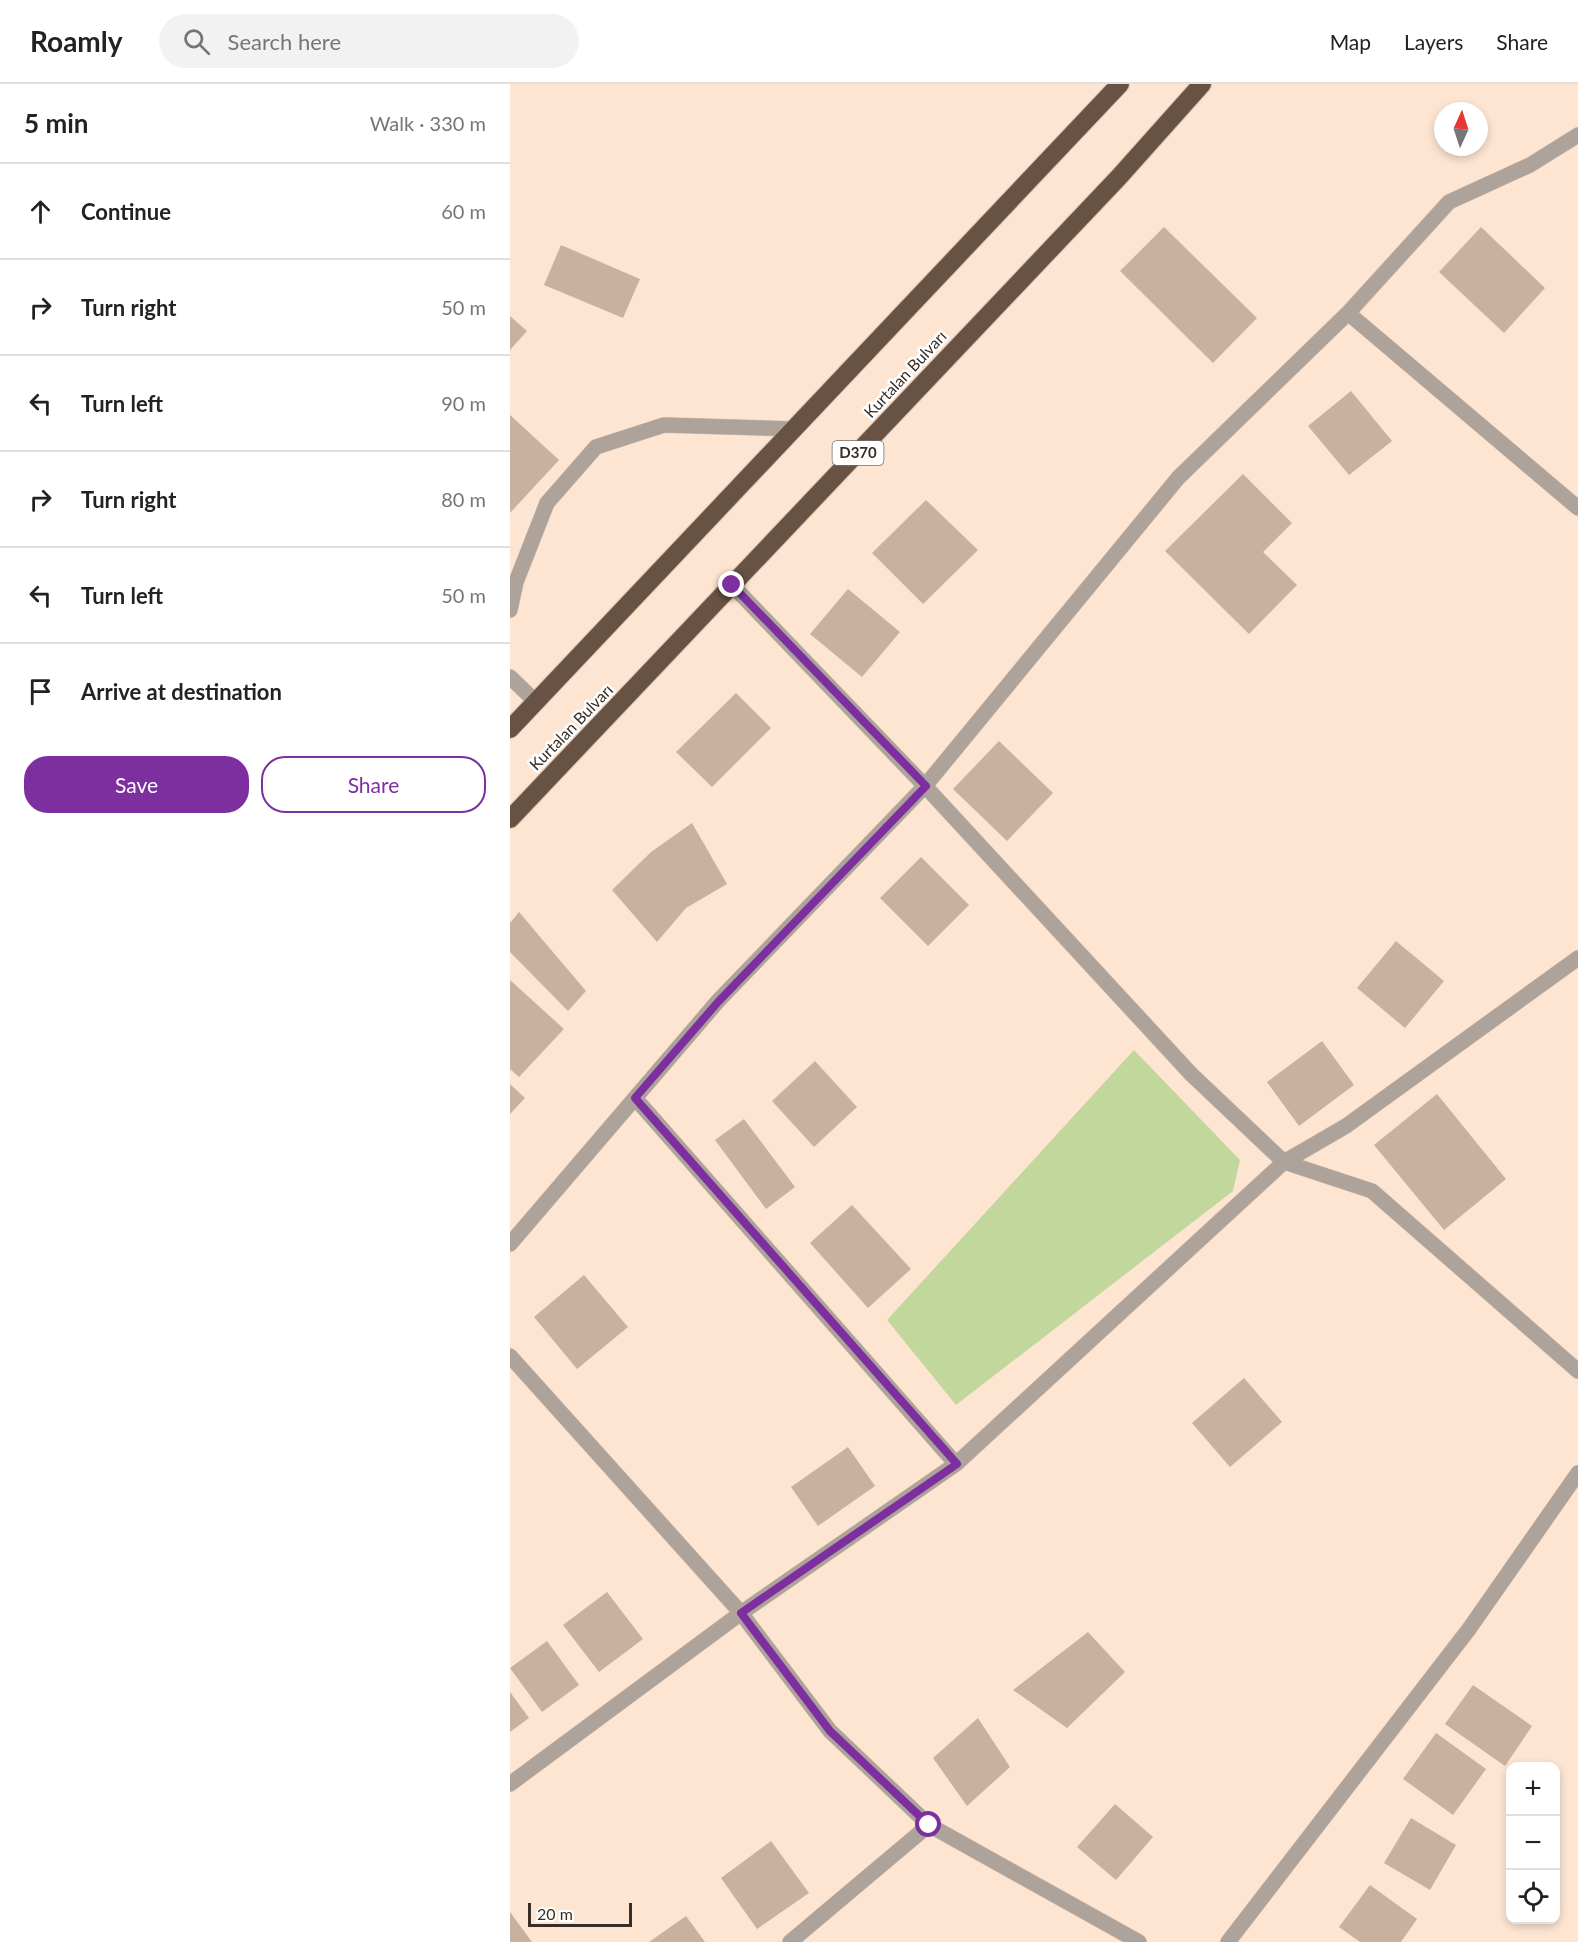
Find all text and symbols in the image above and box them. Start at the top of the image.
search box [159,14,579,68]
text: Roamly [30,24,123,58]
icon: search [180,25,213,58]
text: Search here [228,28,341,55]
text: Map [1330,29,1371,54]
text: Layers [1404,29,1463,54]
text: Share [1496,29,1548,54]
north arrow [1434,102,1488,156]
text: 5 min [24,107,88,139]
text: Walk · 330 m [370,111,486,135]
icon: ahead [24,195,57,228]
text: Continue [81,198,171,225]
text: 60 m [441,199,486,223]
icon: right [24,291,57,324]
text: Turn right [81,294,176,321]
text: 50 m [441,295,486,319]
street label: Kurtalan Bulvarı [860,326,950,421]
icon: left [24,387,57,420]
text: Turn left [81,390,163,417]
text: 90 m [441,391,486,415]
road number: D370 [832,441,884,465]
icon: right [24,483,57,516]
text: Turn right [81,486,176,513]
text: 80 m [441,487,486,511]
route end [718,571,744,597]
icon: left [24,579,57,612]
text: Turn left [81,582,163,609]
text: 50 m [441,583,486,607]
icon: arrive [24,675,57,708]
text: Arrive at destination [81,678,282,705]
street label: Kurtalan Bulvarı [525,680,616,774]
button: Save [24,756,249,813]
button: Share [261,756,486,813]
map controls [1506,1762,1560,1924]
button: + [1506,1762,1560,1816]
route start [915,1811,941,1837]
button: − [1506,1816,1560,1870]
button: locate [1506,1870,1560,1924]
scale bar [528,1900,632,1928]
text: 20 m [537,1904,573,1923]

